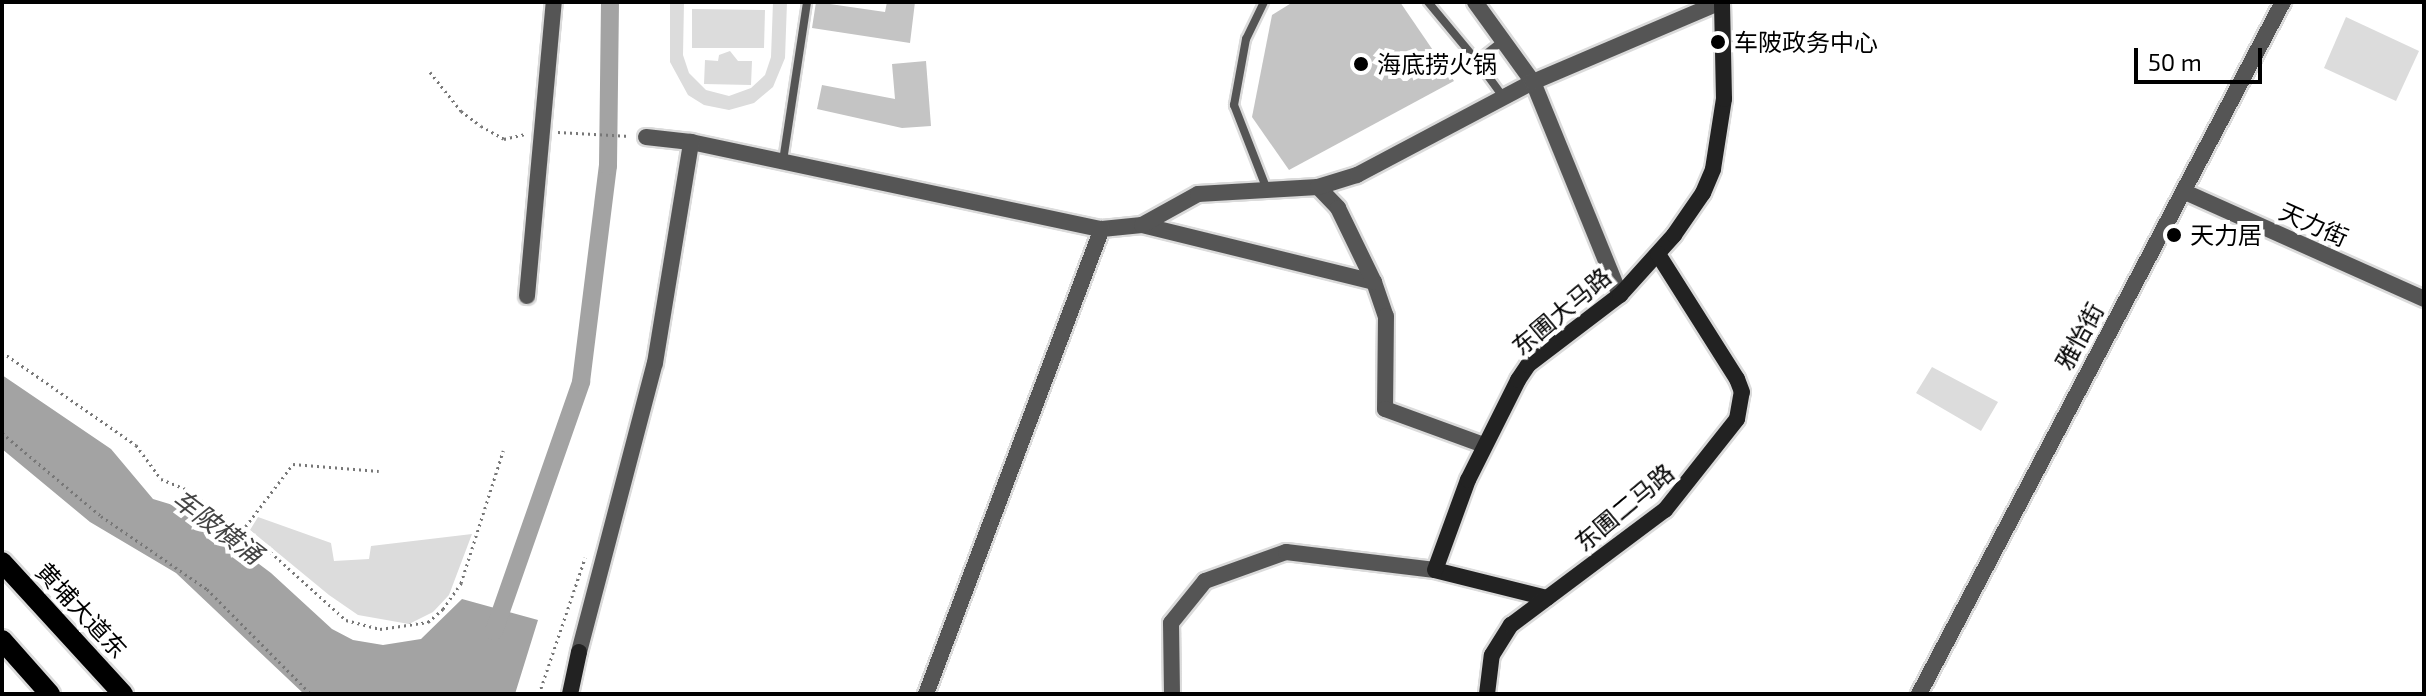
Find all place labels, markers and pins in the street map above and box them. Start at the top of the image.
place label: 车陂政务中心 [1734,28,1878,56]
marker: 车陂政务中心 [1709,33,1727,51]
place label: 海底捞火锅 [1377,50,1497,78]
marker: 海底捞火锅 [1352,55,1370,73]
place label: 天力居 [2190,221,2262,249]
marker: 天力居 [2165,226,2183,244]

